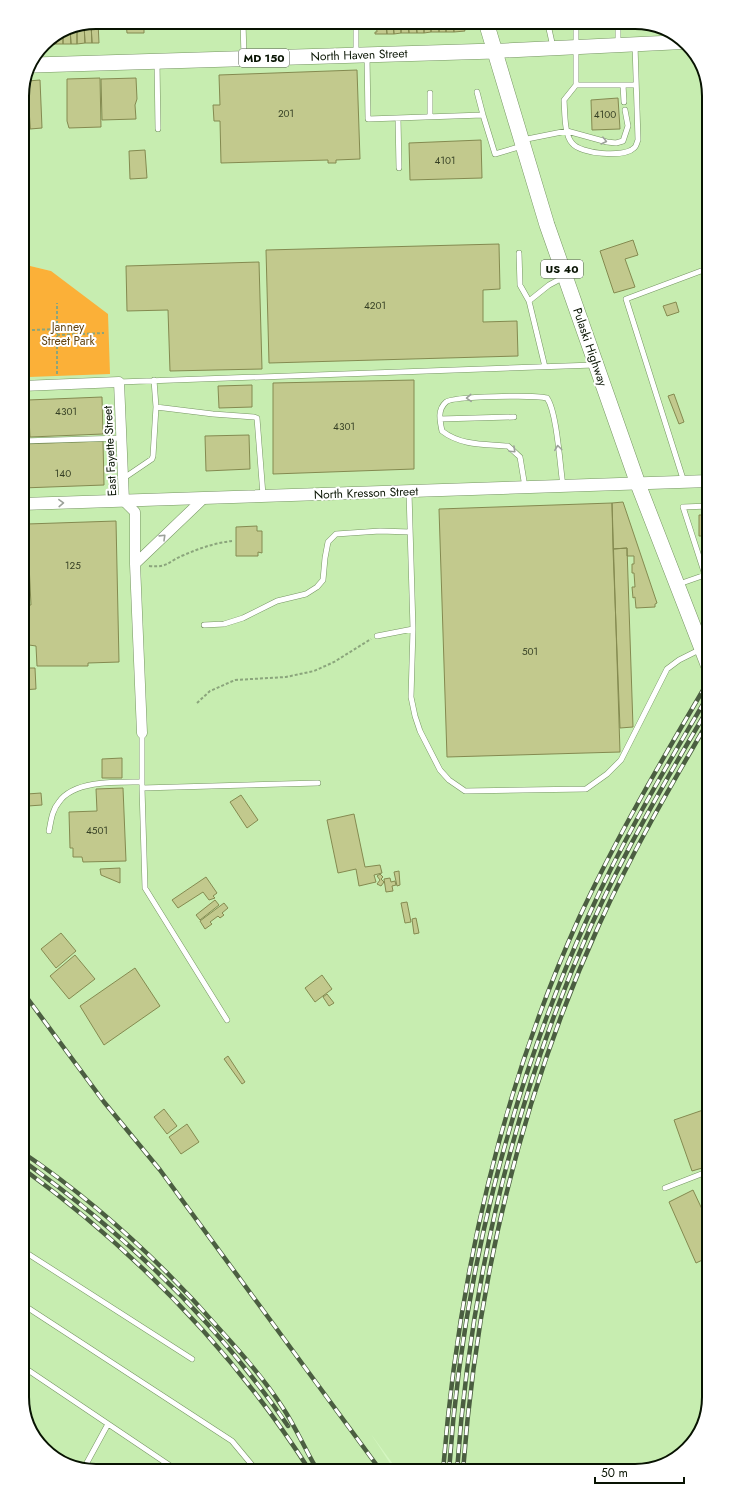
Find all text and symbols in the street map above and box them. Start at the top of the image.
street label: North Haven Street [310,44,408,66]
road number: MD 150 [239,49,289,67]
house number: 201 [278,106,294,121]
house number: 4100 [594,107,616,122]
one-way arrow [601,137,607,145]
house number: 4101 [435,153,455,168]
road number: US 40 [541,260,583,278]
house number: 4201 [364,298,386,313]
street label: Pulaski Highway [568,305,612,389]
park label: Janney Street Park [41,318,96,350]
one-way arrow [466,394,472,402]
house number: 4301 [55,404,77,419]
street label: East Fayette Street [99,405,121,497]
house number: 4301 [333,419,355,434]
one-way arrow [554,445,563,451]
one-way arrow [508,446,516,453]
house number: 140 [55,466,71,481]
street label: North Kresson Street [314,482,419,504]
one-way arrow [58,499,64,507]
one-way arrow [158,534,166,542]
house number: 125 [65,558,81,573]
house number: 501 [522,644,538,659]
house number: 4501 [86,823,108,838]
scale bar [595,1459,684,1485]
text: 50 m [601,1464,628,1482]

